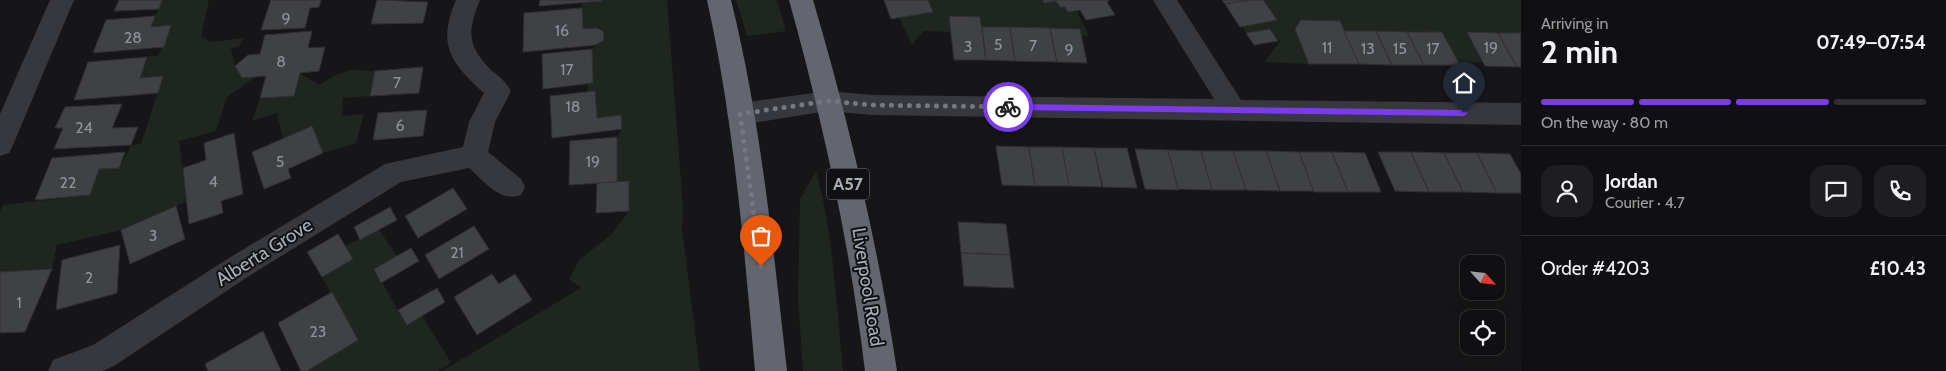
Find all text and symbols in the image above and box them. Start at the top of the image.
house number: 9 [281,9,291,28]
text: Arriving in [1541,14,1608,33]
house number: 16 [555,21,569,40]
house number: 28 [124,28,142,47]
text: 07:49–07:54 [1816,31,1926,54]
text: 2 min [1541,32,1618,71]
house number: 5 [994,35,1002,54]
house number: 7 [1029,36,1037,55]
house number: 3 [964,37,972,56]
house number: 11 [1322,38,1332,57]
house number: 19 [1484,38,1498,57]
house number: 13 [1361,39,1375,58]
house number: 15 [1393,39,1407,58]
house number: 17 [1426,39,1440,58]
house number: 9 [1064,40,1074,59]
house number: 8 [276,52,286,71]
house number: 17 [560,60,574,79]
pin [1443,62,1485,113]
icon: home [1450,69,1478,97]
house number: 7 [393,73,401,92]
courier [983,82,1033,132]
icon: bike [994,93,1022,121]
house number: 18 [566,97,580,116]
text: On the way · 80 m [1541,113,1668,132]
house number: 6 [395,116,405,135]
house number: 24 [75,118,93,137]
house number: 5 [276,152,284,171]
house number: 19 [586,152,600,171]
button: person [1541,165,1593,217]
button: chat [1810,165,1862,217]
button: phone [1874,165,1926,217]
road number: A57 [827,168,869,200]
text: Jordan [1605,170,1658,193]
house number: 4 [208,172,218,191]
house number: 22 [60,173,76,192]
text: Courier · 4.7 [1605,193,1685,212]
street label: Alberta Grove [211,213,317,291]
pin [740,215,782,266]
icon: bag [747,222,775,250]
house number: 3 [149,226,157,245]
street label: Liverpool Road [847,226,889,348]
house number: 21 [450,243,464,262]
north arrow [1460,255,1505,300]
map controls [1460,255,1505,355]
text: Order #4203 [1541,257,1650,280]
text: £10.43 [1870,257,1926,280]
house number: 2 [85,268,93,287]
house number: 1 [16,293,22,312]
button: locate [1460,310,1505,355]
house number: 23 [309,322,327,341]

